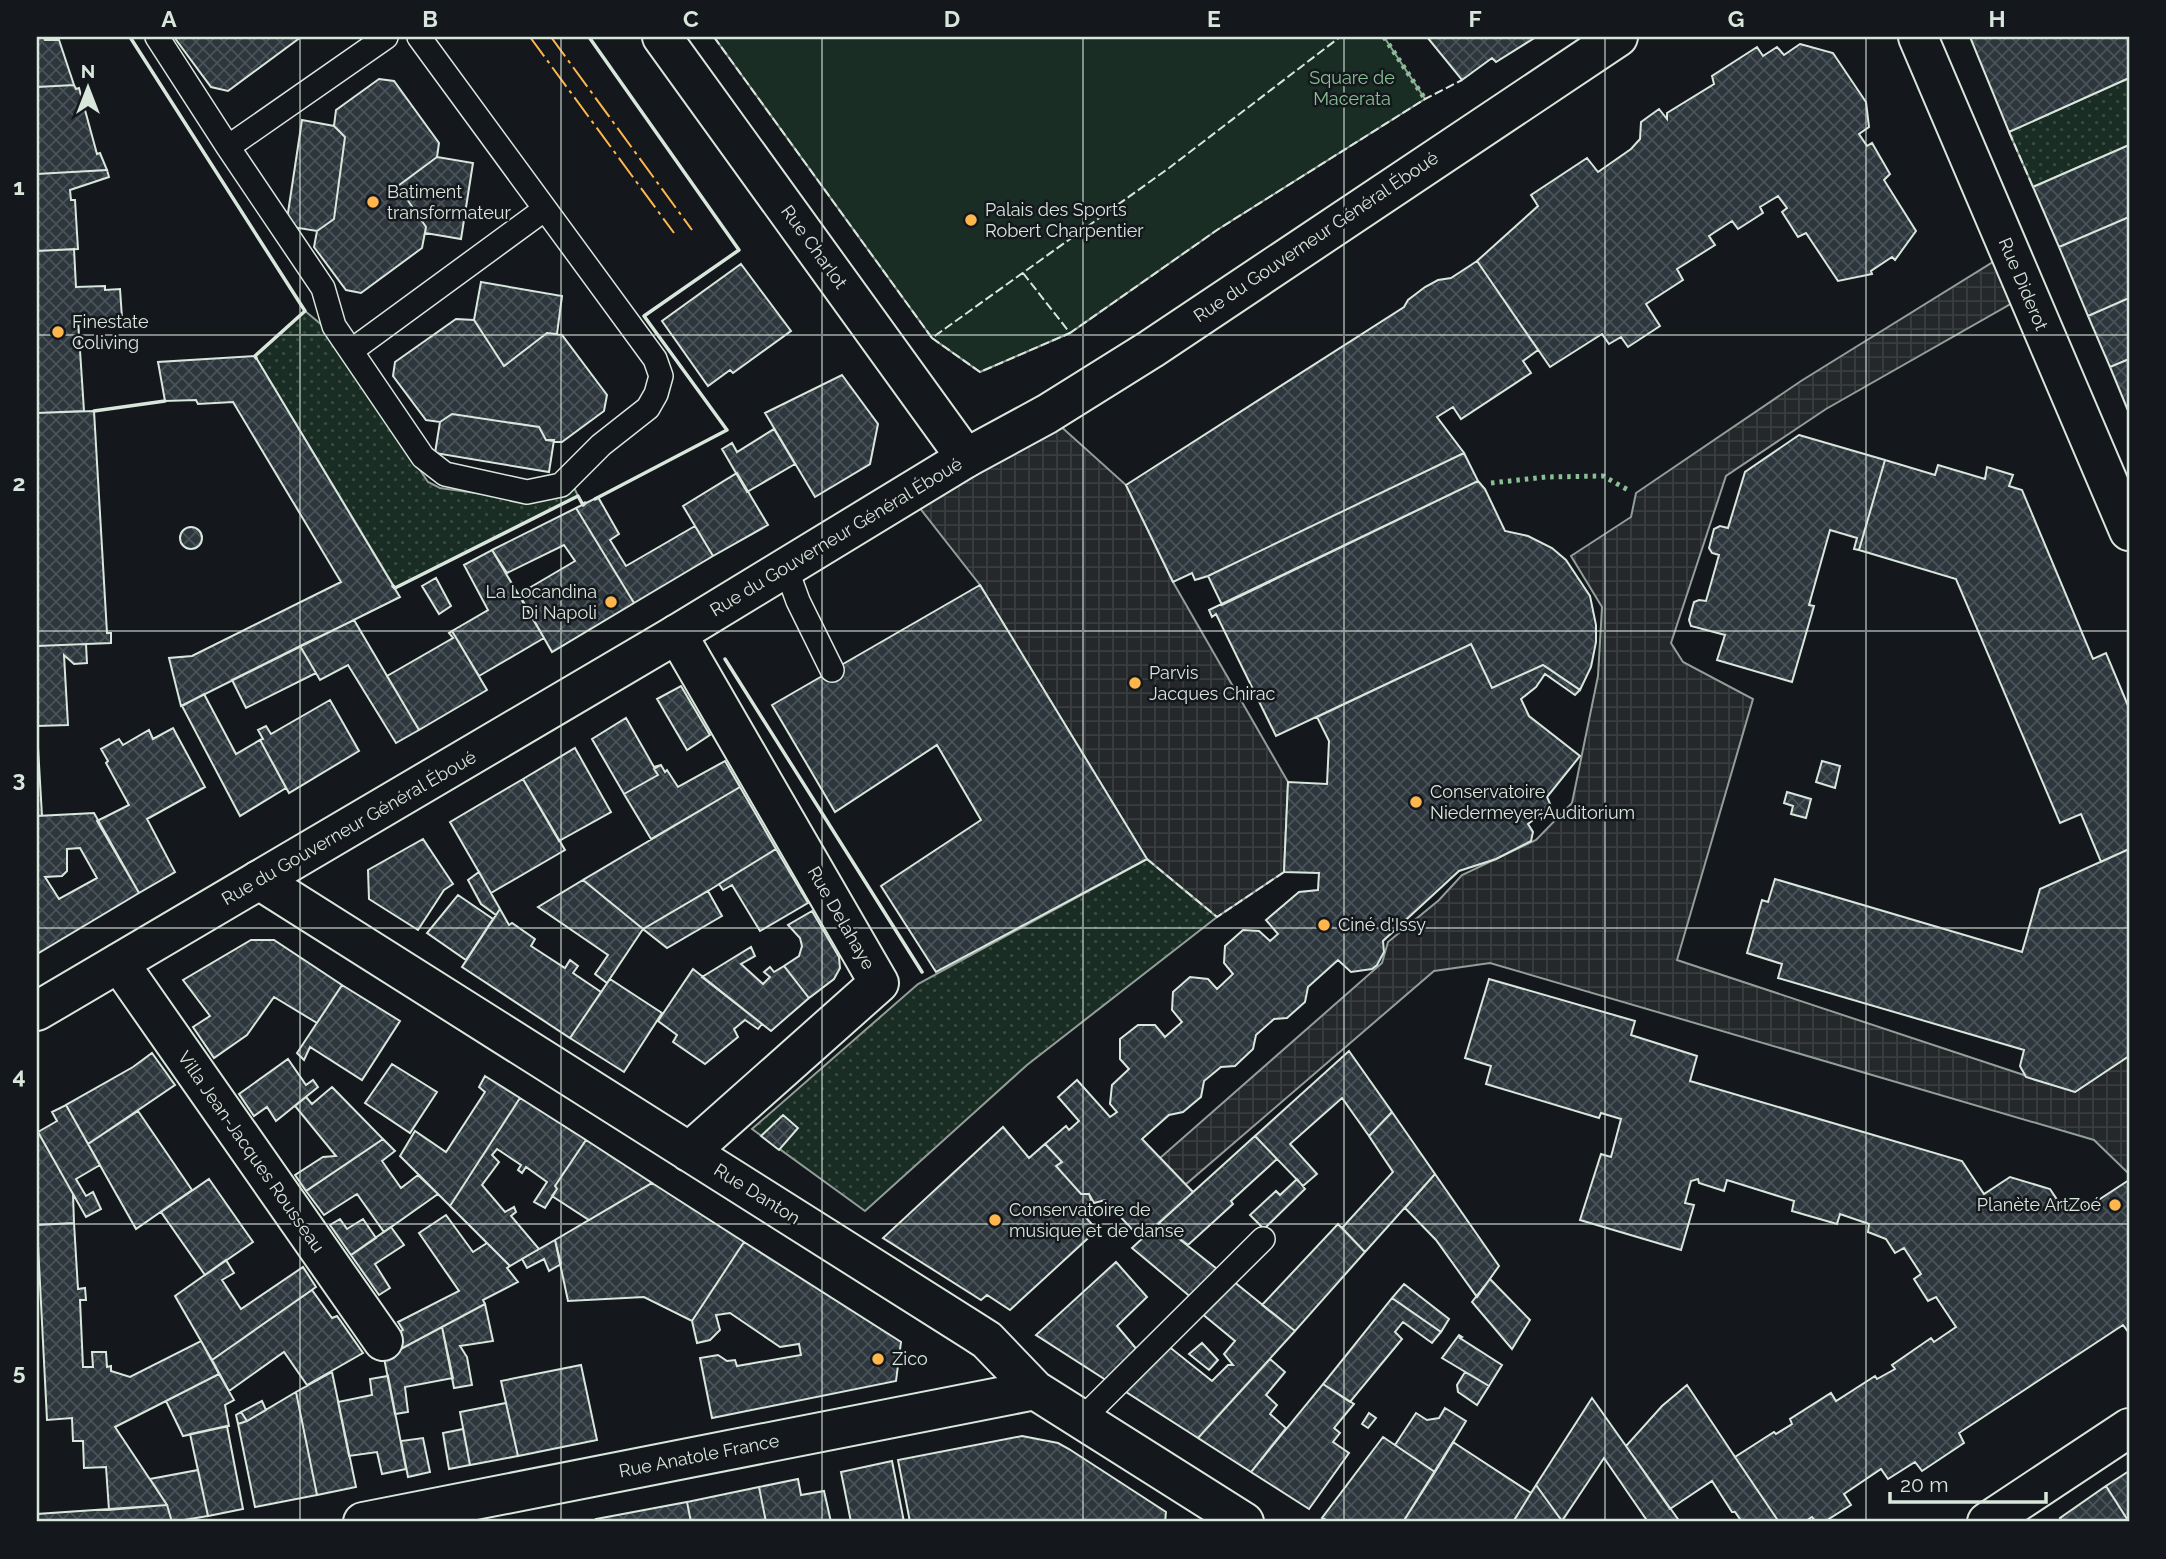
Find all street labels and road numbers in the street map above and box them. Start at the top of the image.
street label: Rue du Gouverneur Général Éboué [1189,146,1442,326]
street label: Rue Charlot [777,201,852,292]
street label: Rue Diderot [1995,234,2052,333]
street label: Rue du Gouverneur Général Éboué [705,452,966,620]
street label: Rue du Gouverneur Général Éboué [217,745,480,909]
street label: Rue Delahaye [803,862,880,973]
street label: Villa Jean-Jacques Rousseau [174,1047,329,1256]
street label: Rue Danton [710,1159,804,1228]
street label: Rue Anatole France [617,1430,781,1481]

